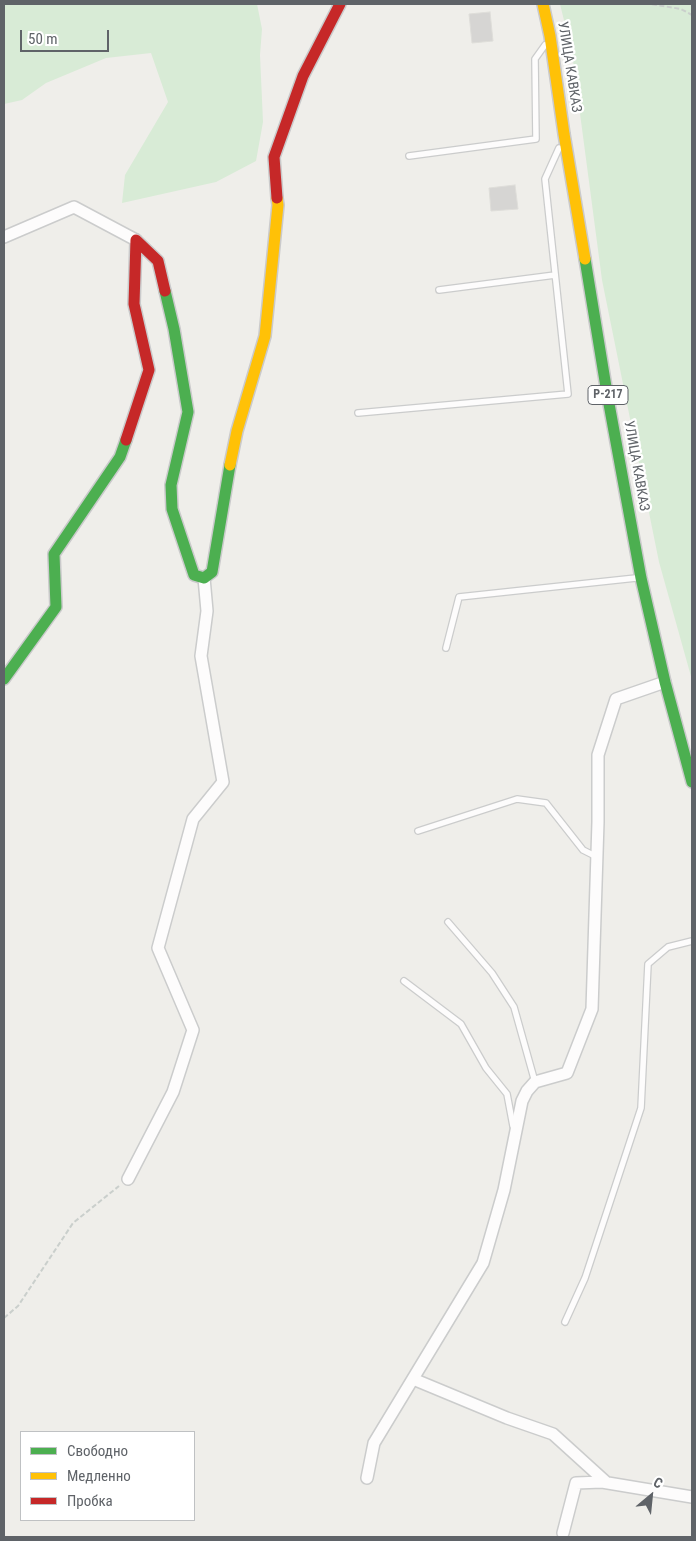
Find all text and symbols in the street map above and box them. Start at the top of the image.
scale bar [22,20,111,52]
street label: УЛИЦА КАВКАЗ [554,20,584,114]
text: 50 m [28,30,58,48]
road number: Р-217 [588,386,628,404]
street label: УЛИЦА КАВКАЗ [620,419,652,513]
legend [20,1431,195,1521]
text: Свободно [67,1442,128,1460]
text: Медленно [67,1467,131,1485]
north arrow [626,1471,676,1521]
text: С [651,1474,665,1492]
text: Пробка [67,1492,113,1510]

